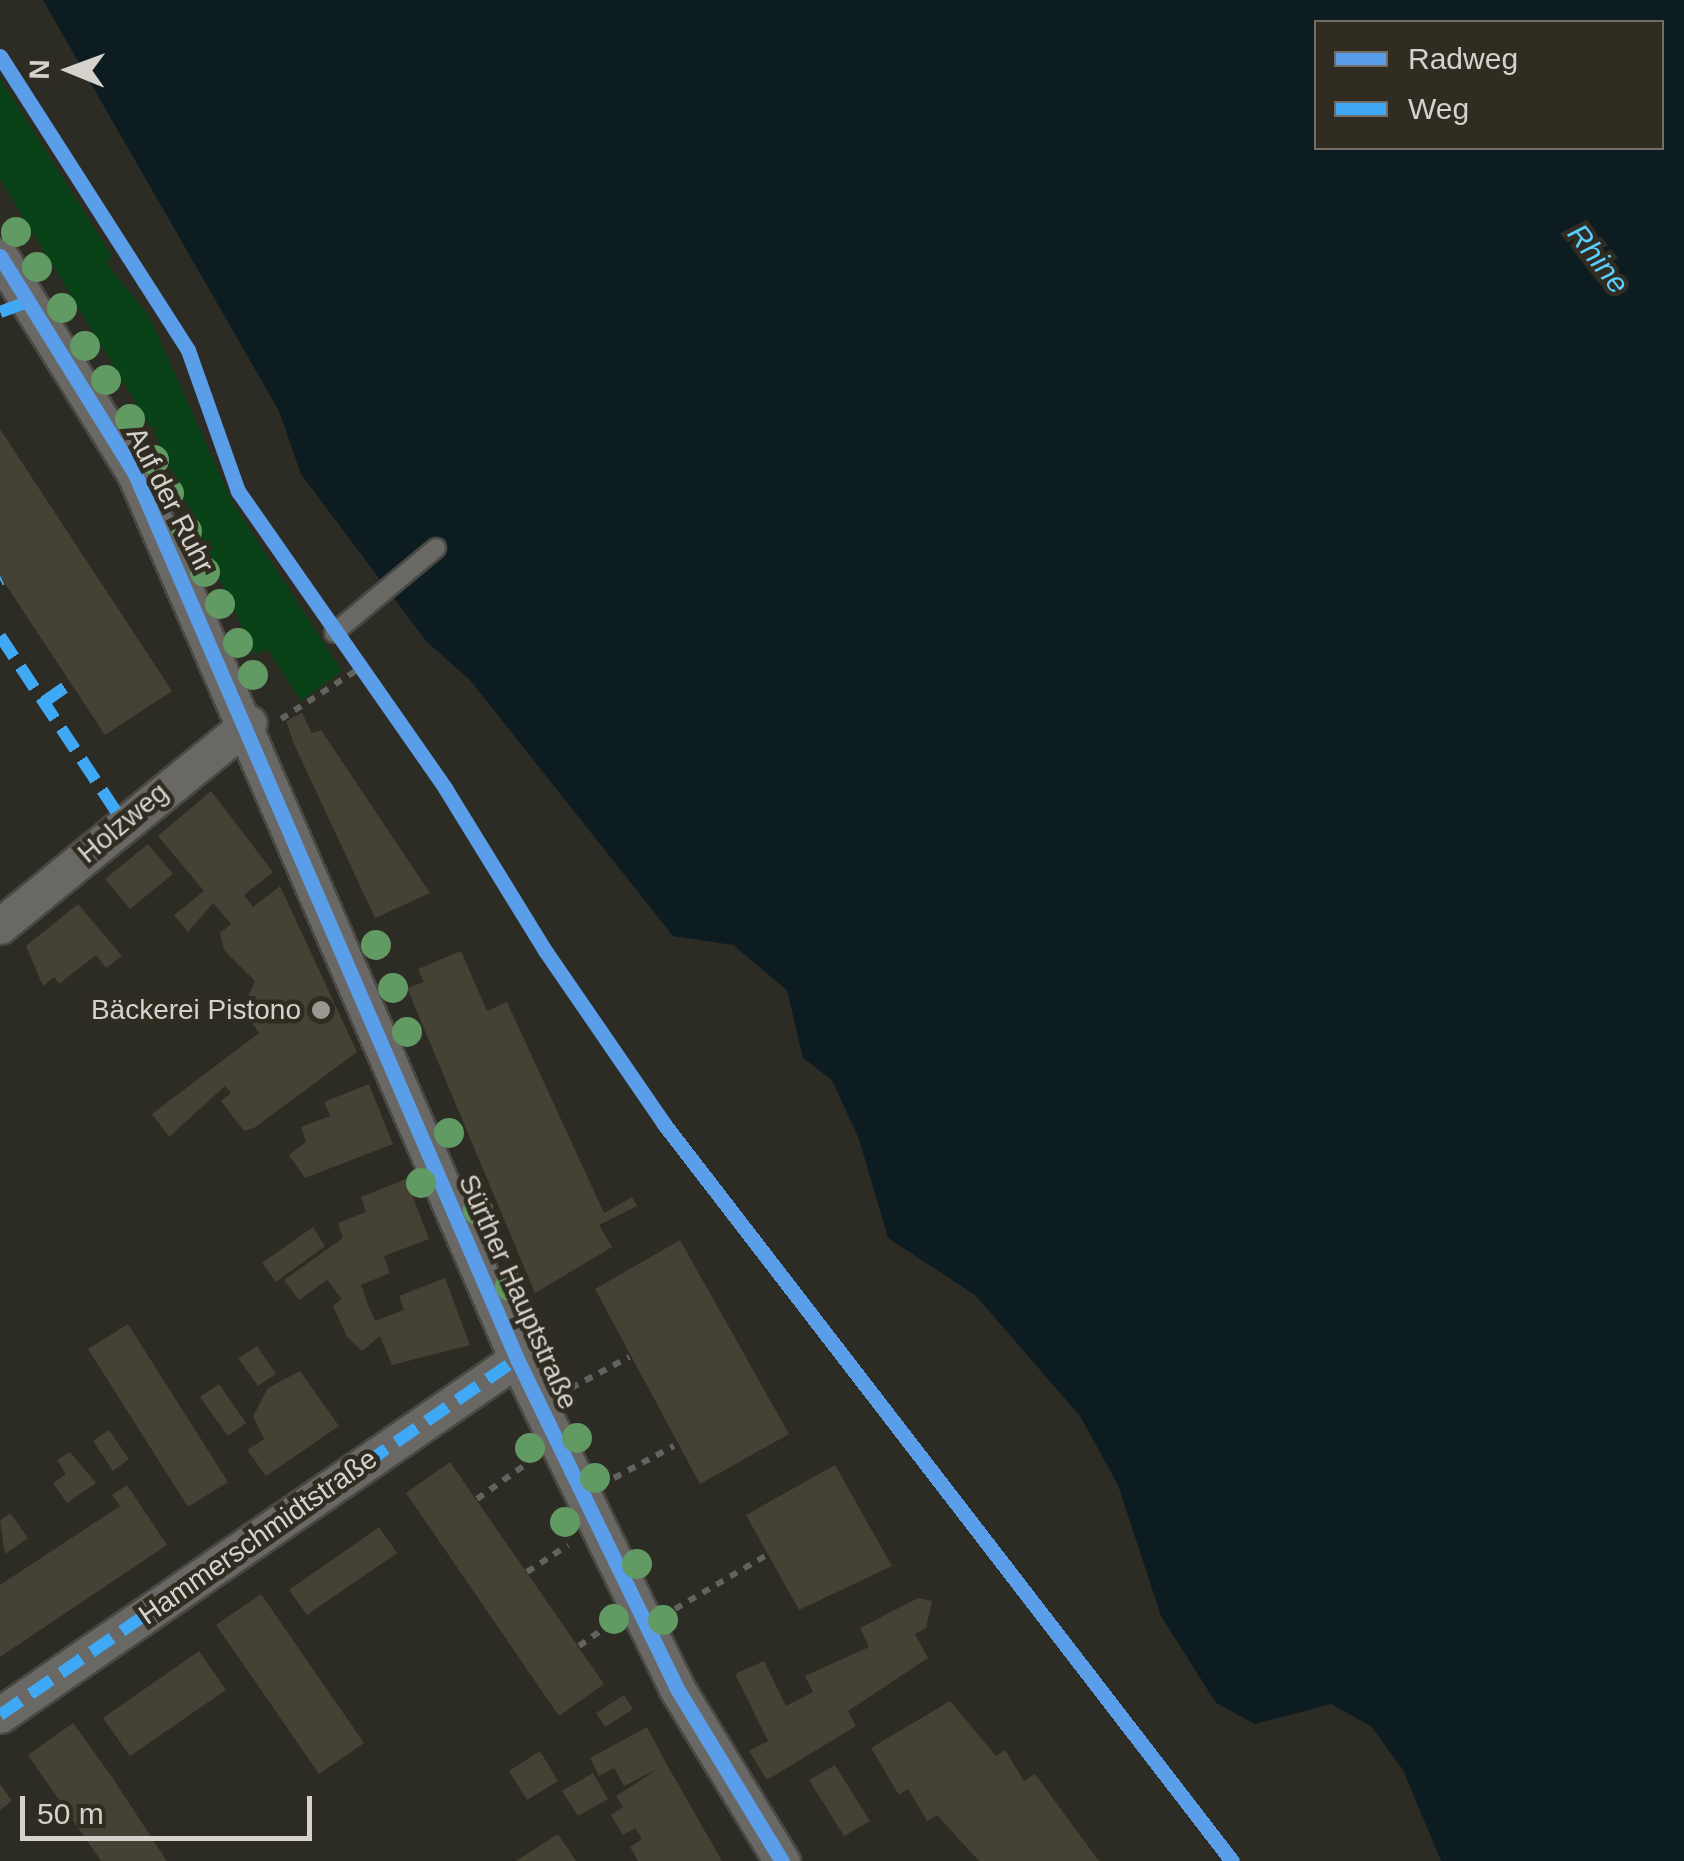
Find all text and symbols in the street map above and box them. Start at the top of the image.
north arrow [20,20,120,120]
legend [1314,20,1664,150]
text: Radweg [1408,42,1518,75]
text: N [24,59,55,80]
text: Weg [1408,92,1469,125]
water label: Rhine [1560,217,1636,301]
street label: Auf der Ruhr [119,422,221,578]
street label: Holzweg [71,776,175,870]
place label: Bäckerei Pistono [91,993,301,1027]
marker: Bäckerei Pistono [310,999,332,1021]
street label: Sürther Hauptstraße [451,1169,585,1415]
street label: Hammerschmidtstraße [132,1442,384,1632]
scale bar [25,1776,318,1838]
text: 50 m [37,1797,104,1830]

